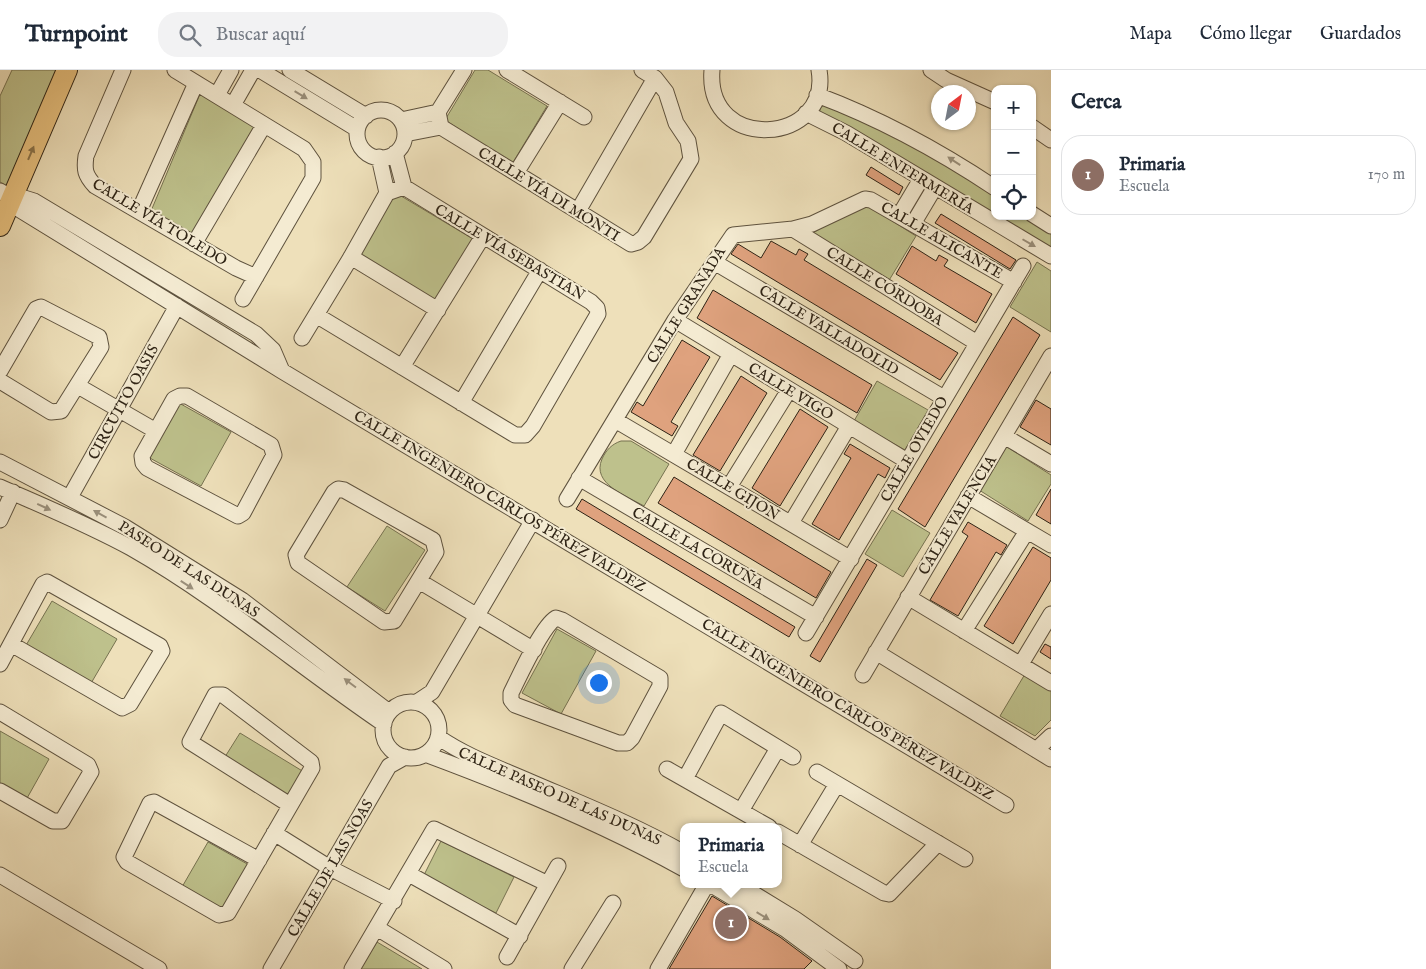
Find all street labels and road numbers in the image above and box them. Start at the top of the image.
street label: CALLE ENFERMERÍA [828,118,978,219]
street label: CALLE VÍA DI MONTI [474,143,624,246]
street label: CALLE VÍA TOLEDO [89,175,231,270]
street label: CALLE ALICANTE [877,198,1006,283]
street label: CALLE VÍA SEBASTIAN [431,200,588,305]
street label: CALLE GRANADA [643,243,730,367]
street label: CALLE CÓRDOBA [823,243,948,331]
street label: CALLE VALLADOLID [755,281,902,380]
street label: CIRCUITO OASIS [84,341,163,463]
street label: CALLE VIGO [745,359,837,424]
street label: CALLE OVIEDO [876,393,952,506]
street label: CALLE INGENIERO CARLOS PÉREZ VALDEZ [350,406,650,597]
street label: CALLE VALENCIA [914,451,1001,579]
street label: CALLE GIJON [683,454,783,525]
street label: CALLE LA CORUÑA [628,503,768,594]
street label: PASEO DE LAS DUNAS [115,517,263,622]
street label: CALLE INGENIERO CARLOS PÉREZ VALDEZ [698,614,998,805]
street label: CALLE PASEO DE LAS DUNAS [455,743,664,850]
street label: CALLE DE LAS NOAS [283,796,378,940]

